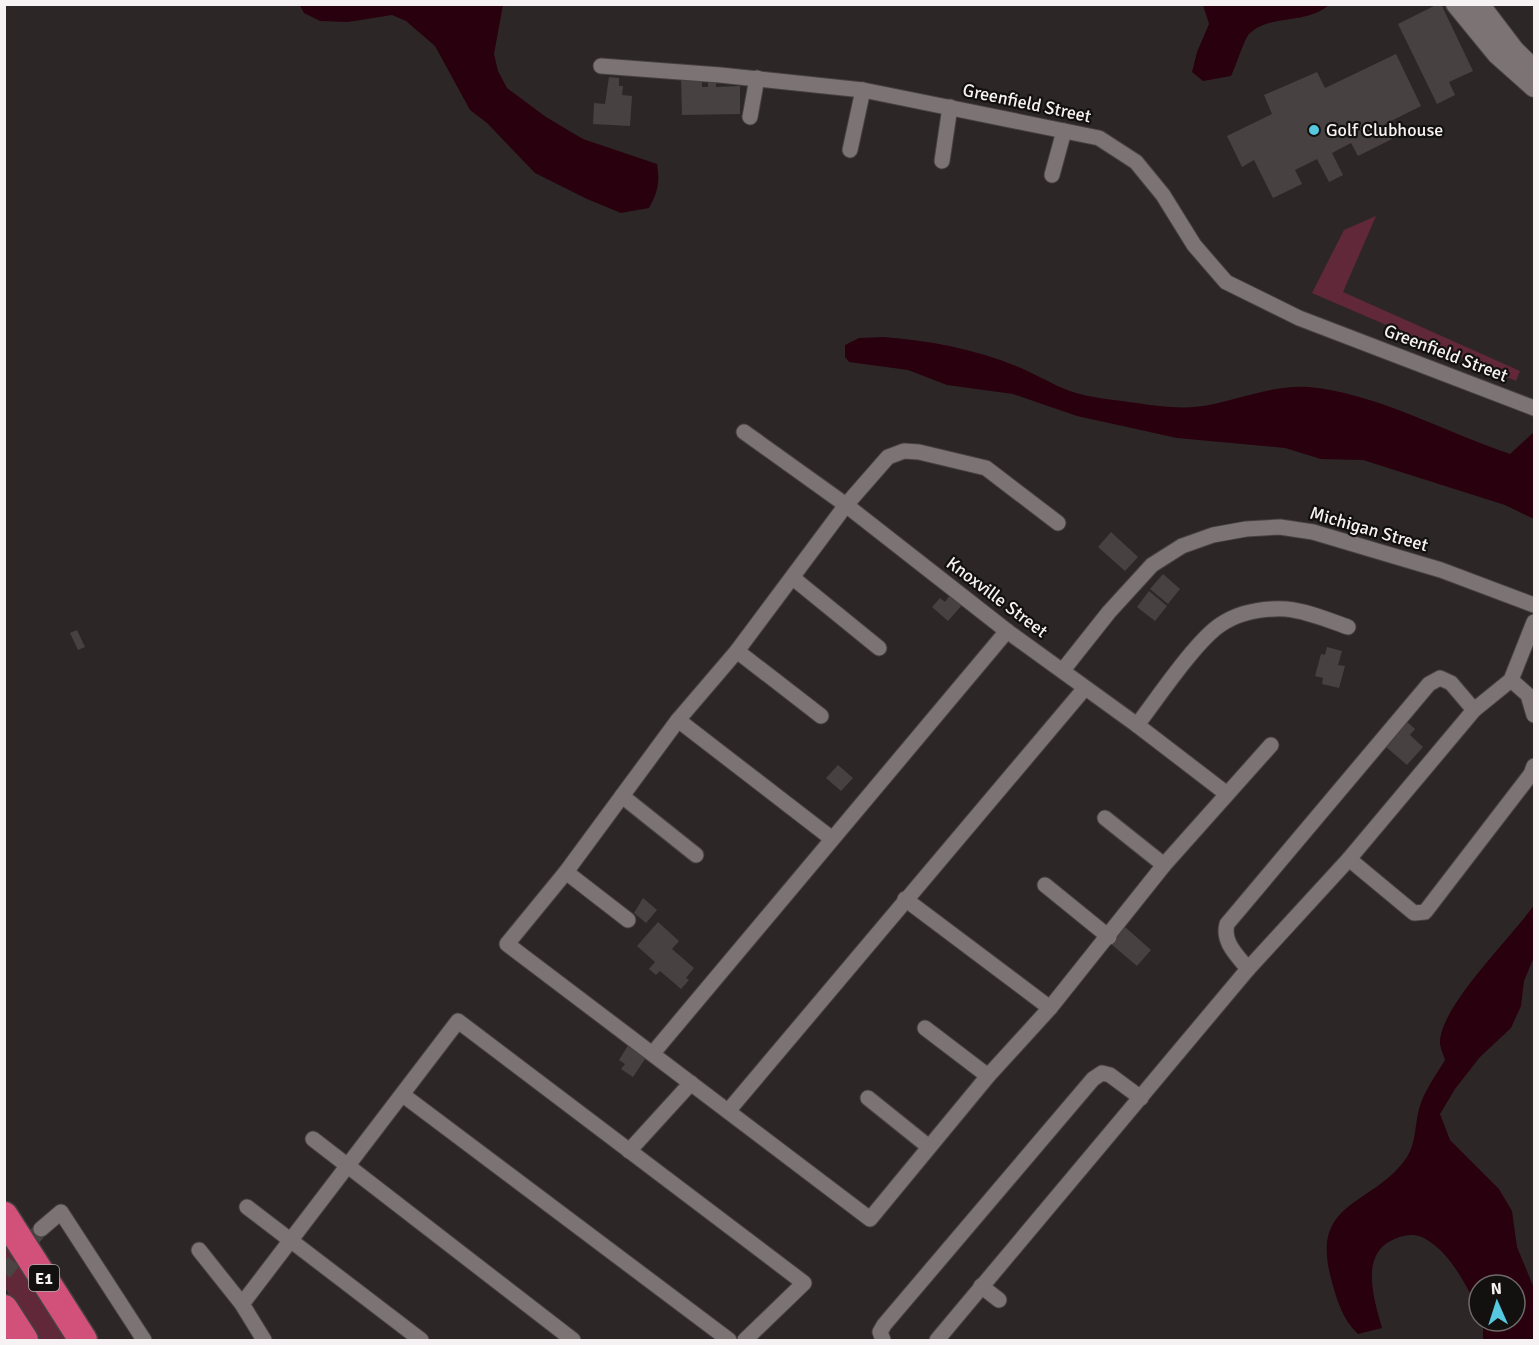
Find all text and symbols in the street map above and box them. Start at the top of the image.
street label: Greenfield Street [961,79,1093,127]
place label: Golf Clubhouse [1326,119,1443,141]
marker: Golf Clubhouse [1307,123,1321,137]
street label: Greenfield Street [1381,319,1511,387]
street label: Michigan Street [1307,502,1431,556]
street label: Knoxville Street [942,552,1052,642]
road number: E1 [29,1265,59,1291]
north arrow [1467,1273,1527,1333]
text: N [1490,1279,1502,1299]

